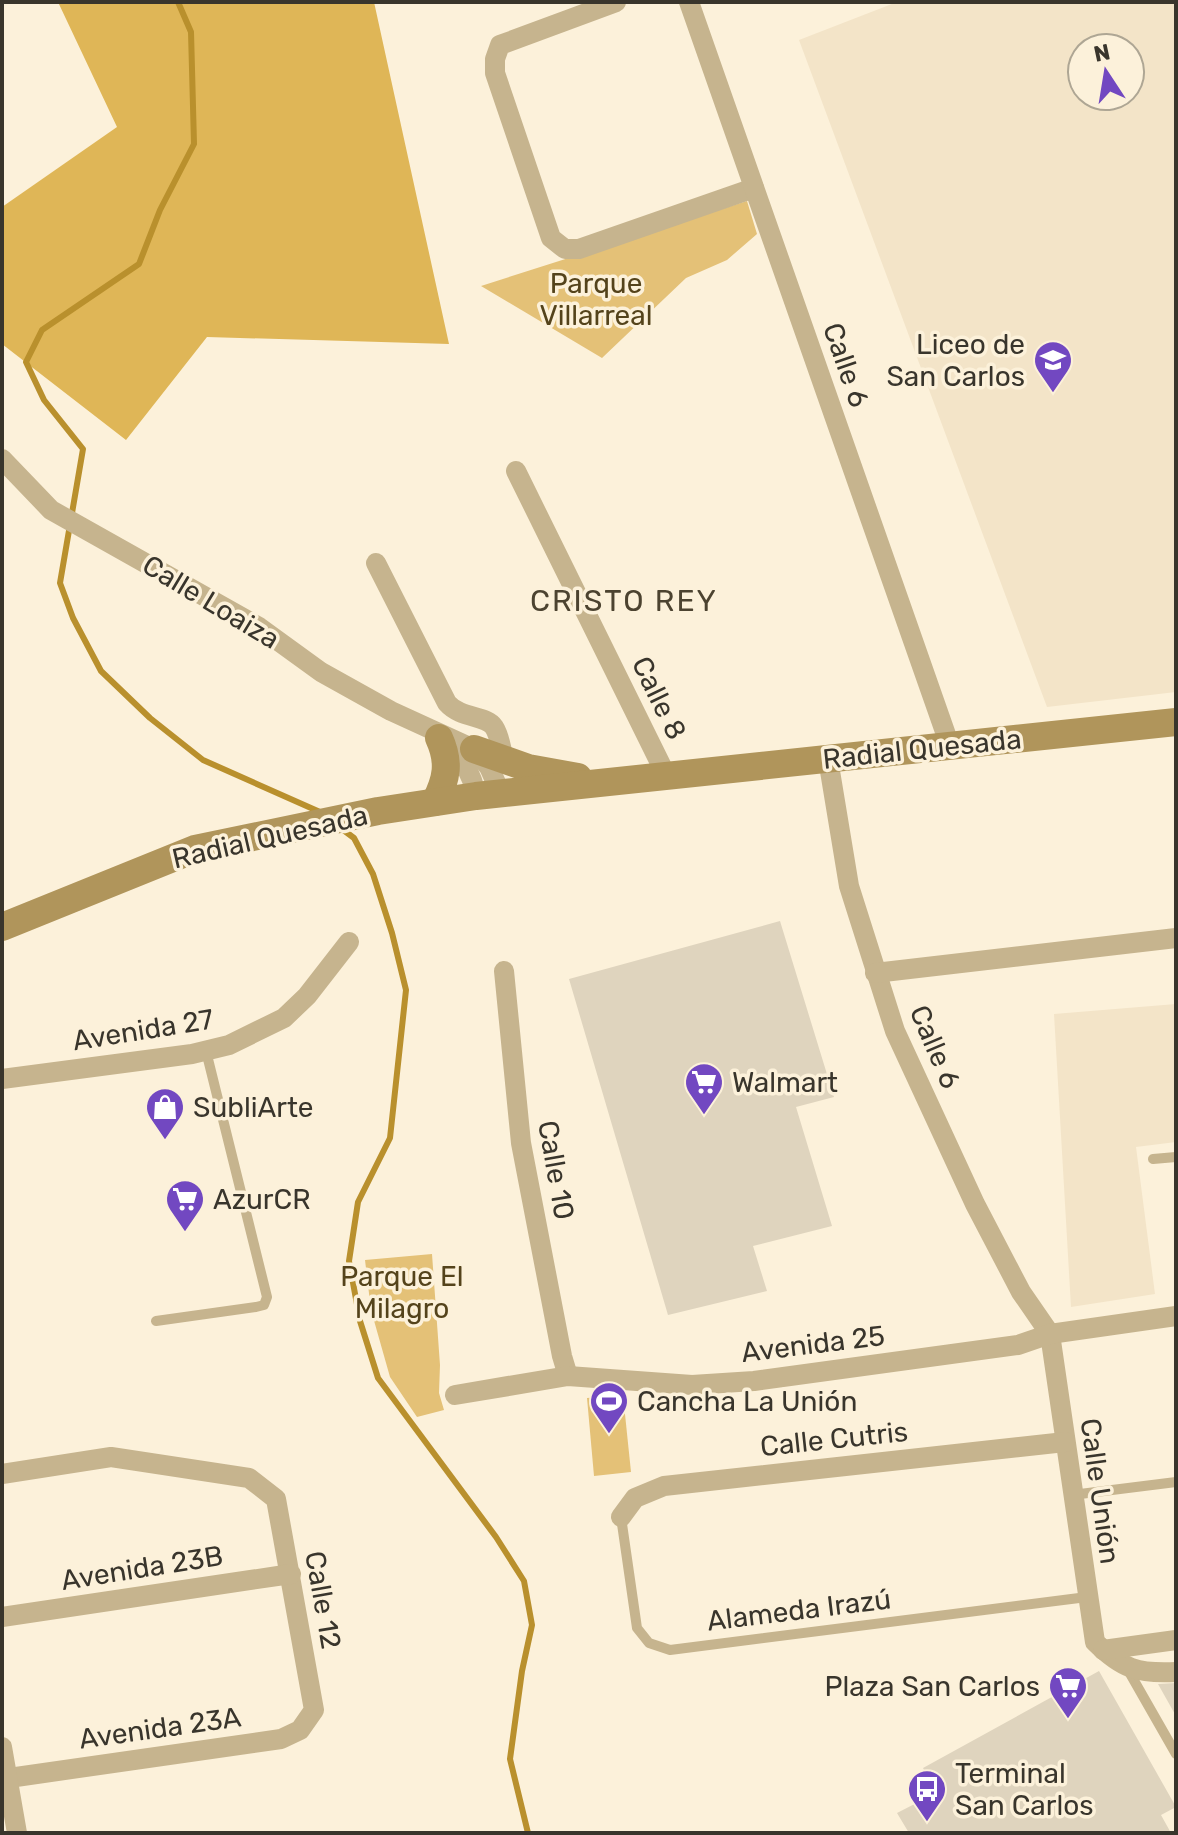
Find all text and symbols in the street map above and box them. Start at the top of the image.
north arrow [1066,32,1146,112]
text: N [1091,38,1112,68]
park label: Parque Villarreal [539,267,653,332]
street label: Calle 6 [816,318,876,412]
place label: Liceo de San Carlos [886,328,1025,393]
school or university icon: Liceo de San Carlos [1032,339,1074,394]
street label: Calle Loaiza [137,548,285,656]
district label: CRISTO REY [530,583,718,619]
street label: Calle 8 [625,651,693,745]
street label: Radial Quesada [821,722,1023,776]
street label: Radial Quesada [169,798,371,876]
street label: Calle 6 [903,1000,967,1094]
street label: Avenida 27 [70,1003,216,1057]
supermarket icon: Walmart [683,1061,725,1116]
place label: Walmart [732,1066,838,1099]
shop icon: SubliArte [144,1086,186,1141]
place label: SubliArte [193,1091,314,1124]
street label: Calle 10 [531,1118,581,1222]
supermarket icon: AzurCR [164,1178,206,1233]
place label: AzurCR [213,1183,311,1216]
park label: Parque El Milagro [340,1260,464,1325]
street label: Avenida 25 [739,1319,887,1369]
sports icon: Cancha La Unión [588,1380,630,1435]
place label: Cancha La Unión [637,1385,857,1418]
street label: Calle Cutris [758,1415,910,1463]
street label: Calle Unión [1073,1416,1127,1566]
street label: Avenida 23B [59,1539,225,1597]
street label: Calle 12 [298,1549,348,1651]
street label: Alameda Irazú [705,1582,893,1638]
supermarket icon: Plaza San Carlos [1047,1665,1089,1720]
place label: Plaza San Carlos [825,1670,1040,1703]
street label: Avenida 23A [77,1700,243,1756]
place label: Terminal San Carlos [955,1757,1094,1822]
bus stop icon: Terminal San Carlos [906,1768,948,1823]

